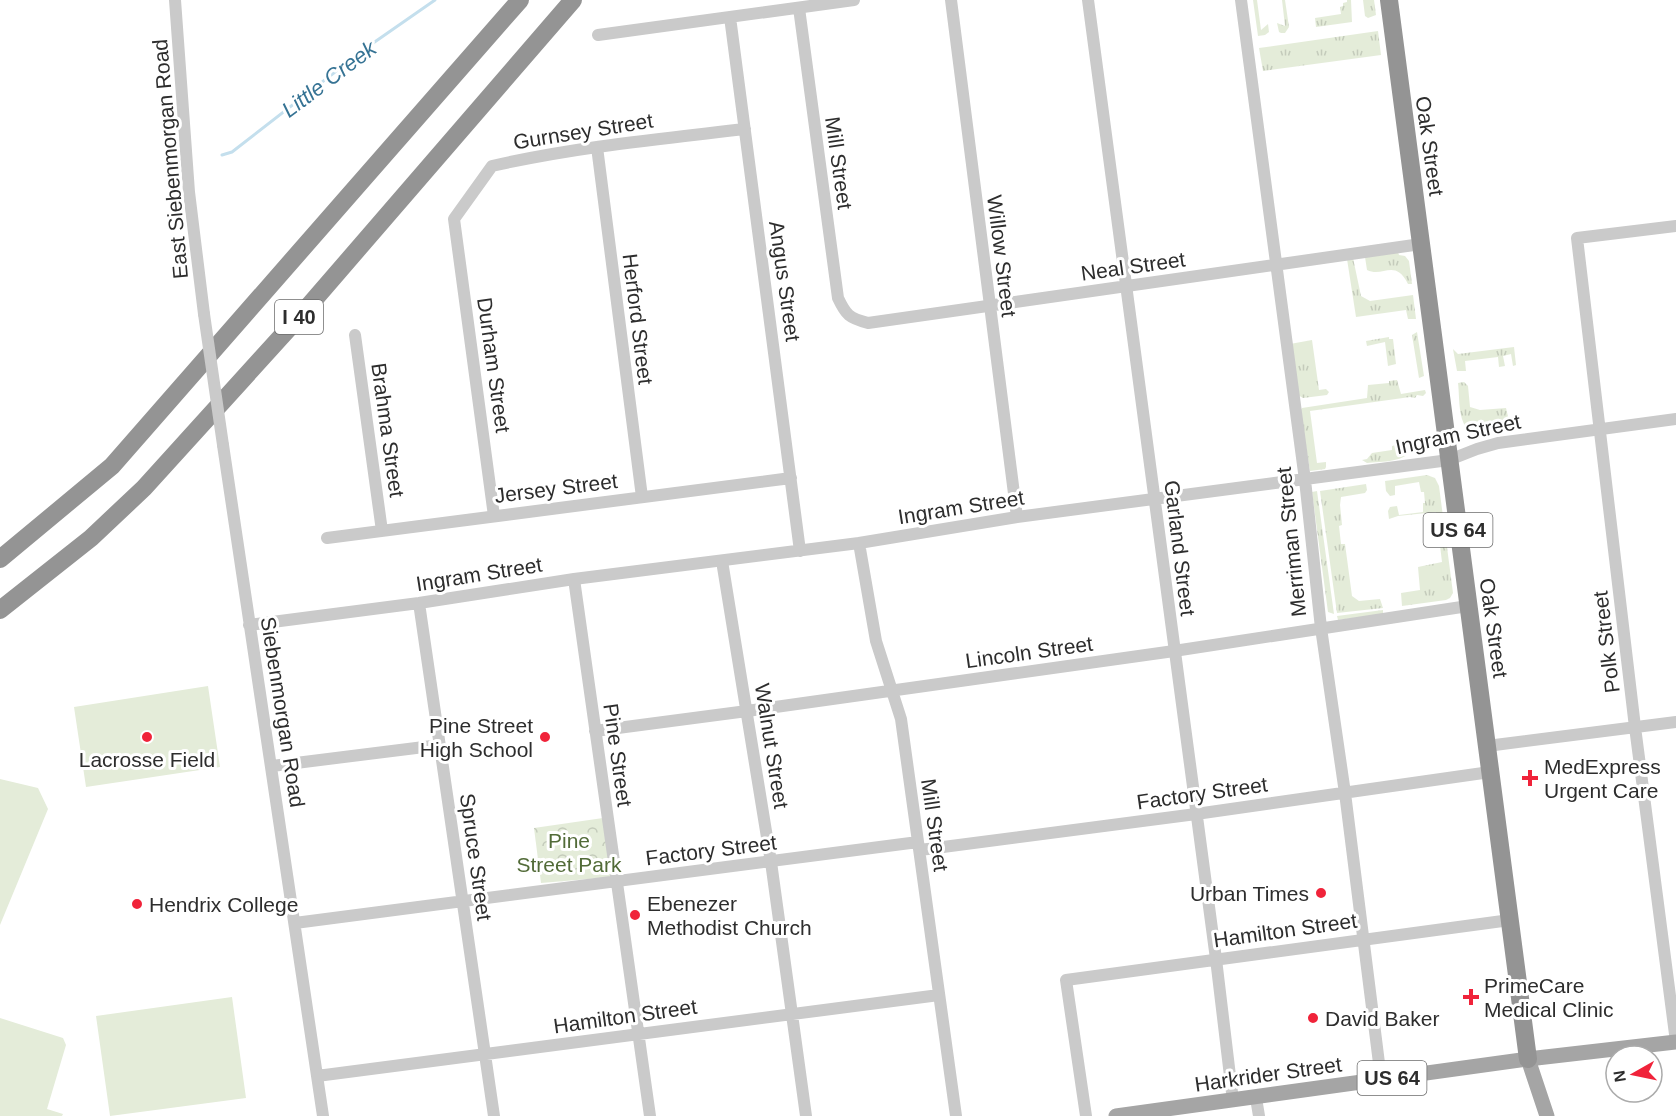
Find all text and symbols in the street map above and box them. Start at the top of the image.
water label: Little Creek [277,35,382,122]
street label: East Siebenmorgan Road [148,38,192,280]
street label: Oak Street [1412,95,1448,197]
street label: Gurnsey Street [511,109,655,153]
street label: Mill Street [821,115,857,211]
street label: Willow Street [983,194,1021,318]
street label: Angus Street [765,219,805,343]
street label: Neal Street [1079,247,1187,285]
street label: Herford Street [619,252,657,386]
street label: Durham Street [473,296,515,434]
road number: I 40 [275,300,323,334]
street label: Brahma Street [367,361,409,499]
street label: Ingram Street [1393,409,1523,458]
street label: Merriman Street [1272,466,1310,618]
street label: Jersey Street [493,469,619,507]
street label: Garland Street [1160,479,1200,617]
street label: Ingram Street [896,486,1026,528]
road number: US 64 [1424,513,1492,547]
street label: Ingram Street [414,553,544,595]
street label: Oak Street [1476,577,1512,679]
street label: Polk Street [1588,589,1624,694]
street label: Siebenmorgan Road [257,615,309,809]
street label: Lincoln Street [964,632,1094,672]
street label: Walnut Street [751,682,793,810]
street label: Pine Street [599,702,637,808]
place label: Pine Street High School [420,714,533,761]
marker: Lacrosse Field [140,730,154,744]
marker: Pine Street High School [538,730,552,744]
place label: Lacrosse Field [79,748,215,771]
place label: MedExpress Urgent Care [1544,755,1661,802]
marker: MedExpress Urgent Care [1521,769,1539,787]
street label: Factory Street [1135,772,1269,814]
street label: Mill Street [917,777,953,873]
street label: Spruce Street [456,792,496,922]
park label: Pine Street Park [516,829,622,876]
street label: Factory Street [644,831,778,869]
place label: Urban Times [1190,882,1309,905]
marker: Urban Times [1314,886,1328,900]
place label: Ebenezer Methodist Church [647,892,812,939]
place label: Hendrix College [149,893,298,916]
marker: Hendrix College [130,897,144,911]
marker: Ebenezer Methodist Church [628,908,642,922]
street label: Hamilton Street [1212,909,1358,951]
place label: PrimeCare Medical Clinic [1484,974,1614,1021]
marker: PrimeCare Medical Clinic [1462,988,1480,1006]
street label: Hamilton Street [552,995,698,1037]
place label: David Baker [1325,1007,1439,1030]
marker: David Baker [1306,1011,1320,1025]
north arrow [1604,1044,1664,1104]
street label: Harkrider Street [1193,1052,1343,1096]
road number: US 64 [1358,1061,1426,1095]
text: N [1610,1069,1629,1083]

